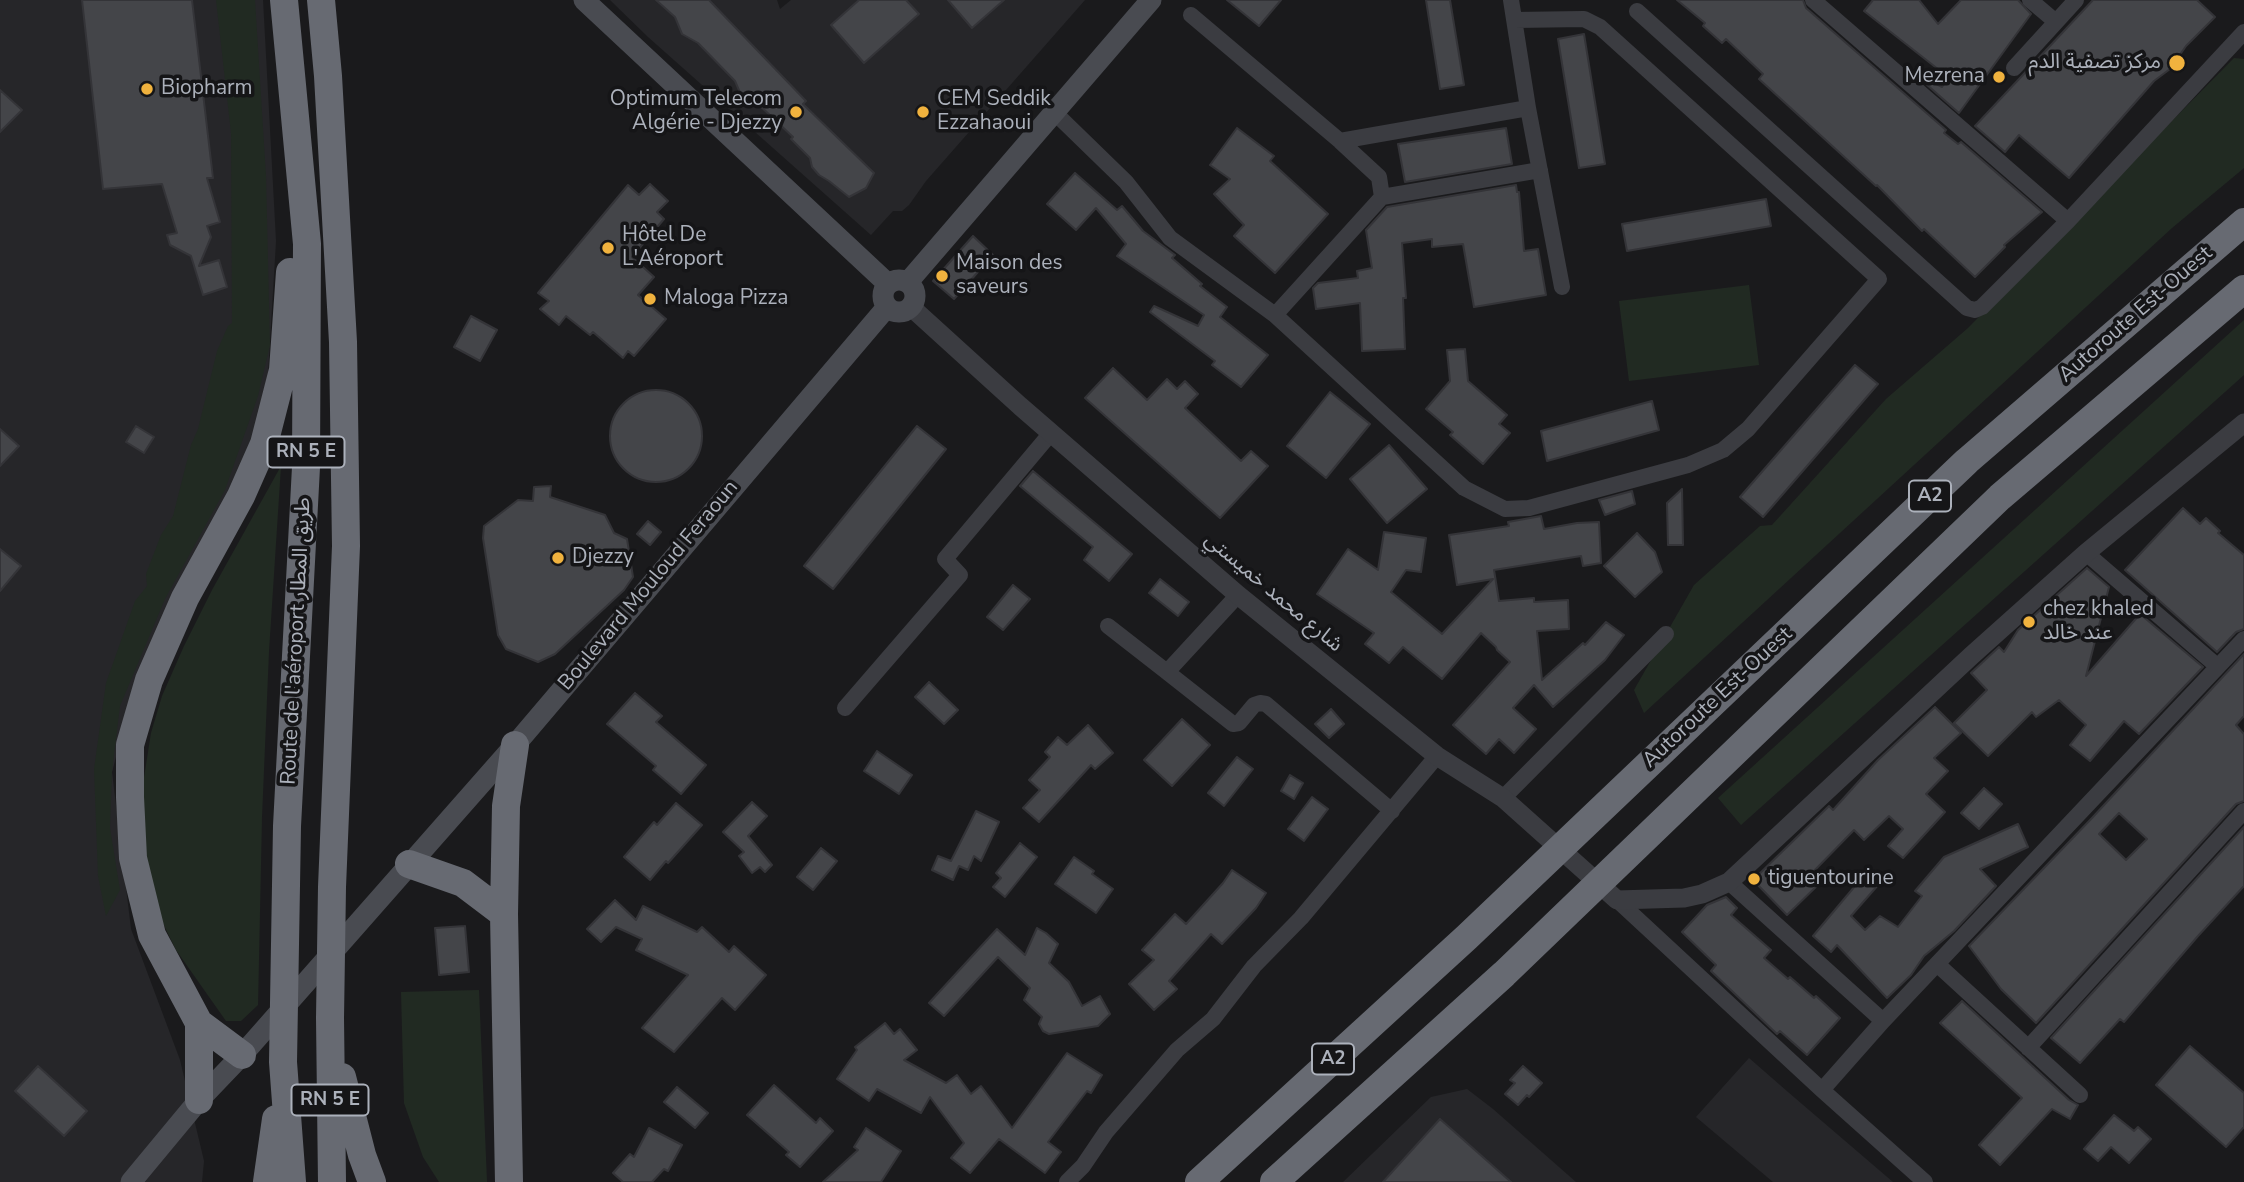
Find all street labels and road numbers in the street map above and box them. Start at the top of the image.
street label: Autoroute Est-Ouest [2054,241,2218,389]
road number: RN 5 E [268,436,344,467]
street label: Boulevard Mouloud Feraoun [554,476,744,696]
road number: A2 [1909,481,1951,512]
street label: Route de l'aéroport طريق المطار [277,497,317,785]
street label: شارع محمد خميستي [1199,528,1347,658]
street label: Autoroute Est-Ouest [1638,622,1798,774]
road number: A2 [1312,1044,1354,1074]
road number: RN 5 E [292,1084,368,1116]

